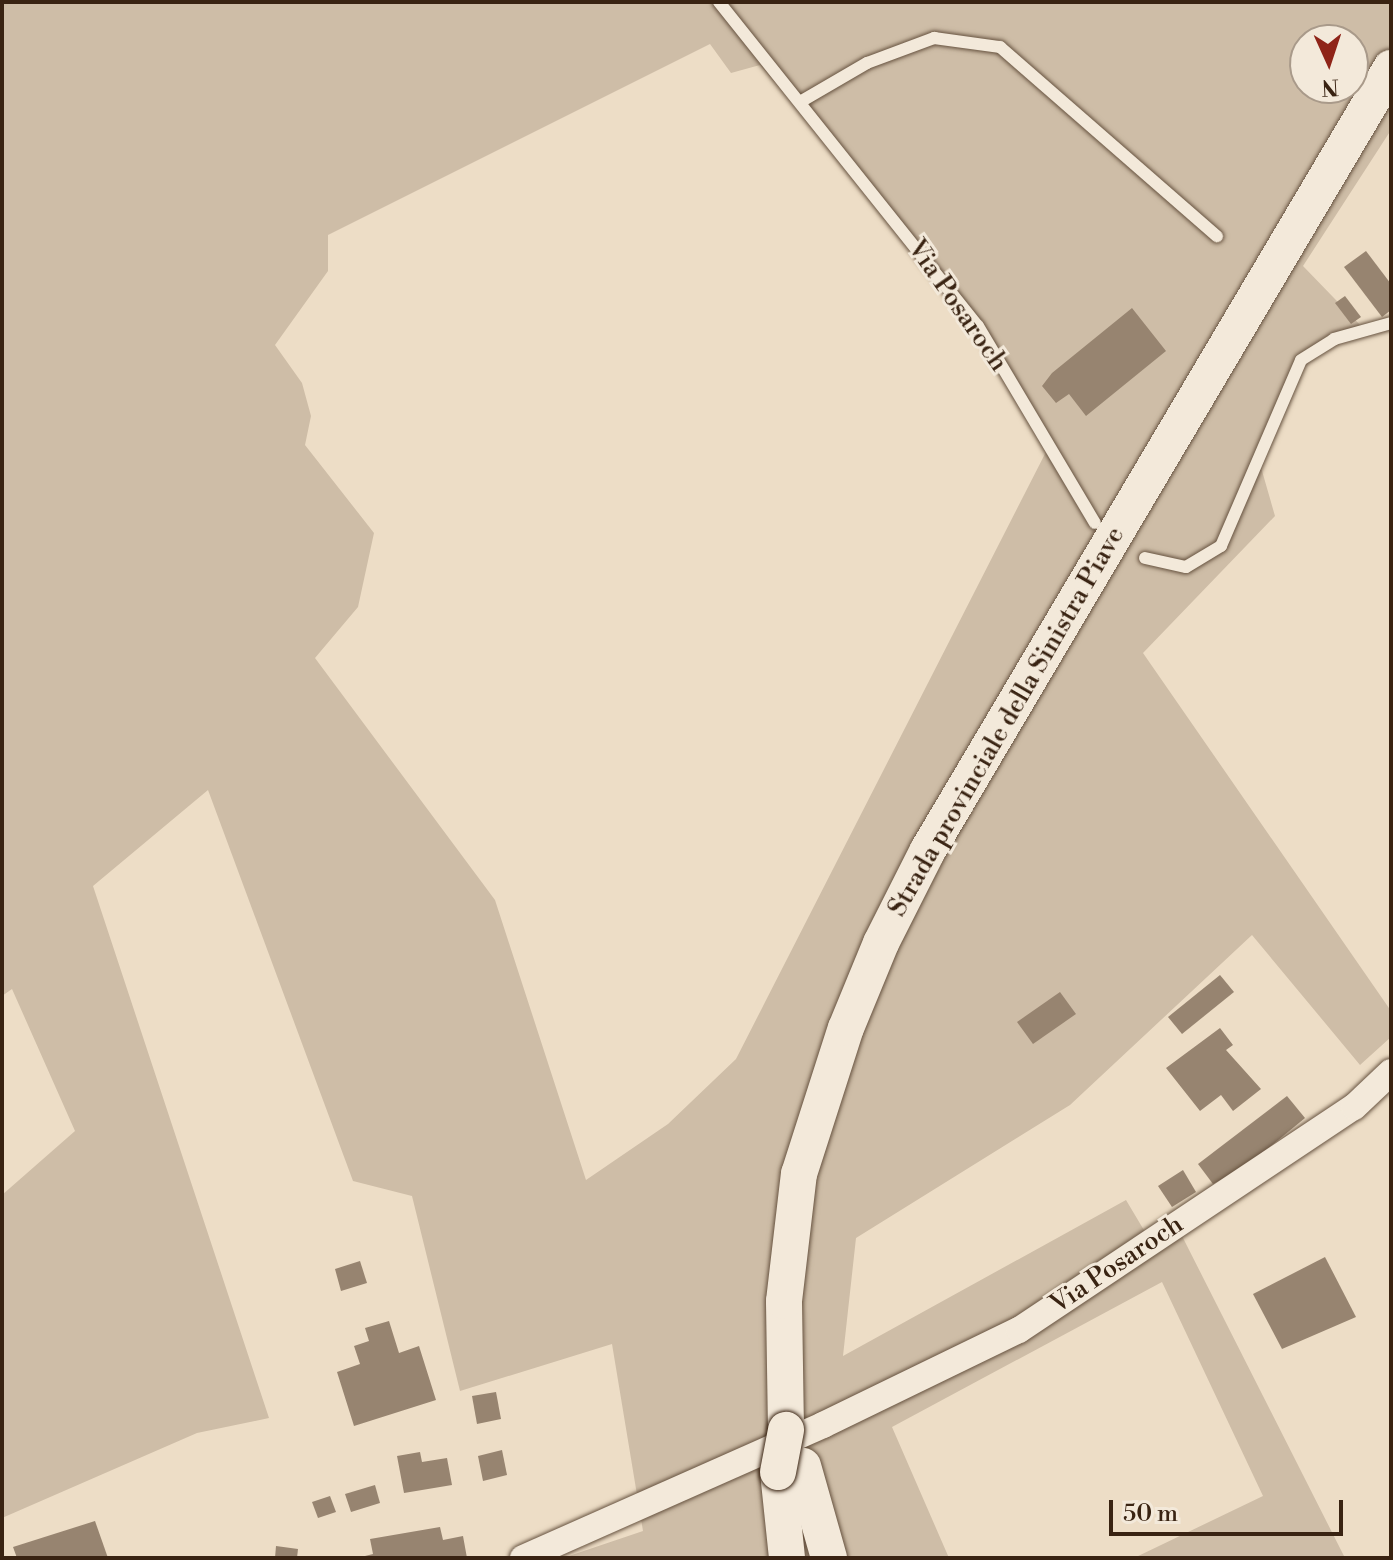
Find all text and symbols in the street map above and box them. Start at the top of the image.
north arrow [1289,24,1369,104]
text: N [1321,73,1340,100]
street label: Via Posaroch [900,234,1014,378]
street label: Strada provinciale della Sinistra Piave [882,522,1132,922]
street label: Via Posaroch [1045,1209,1189,1321]
scale bar [1113,1484,1347,1534]
text: 50 m [1123,1499,1178,1529]

